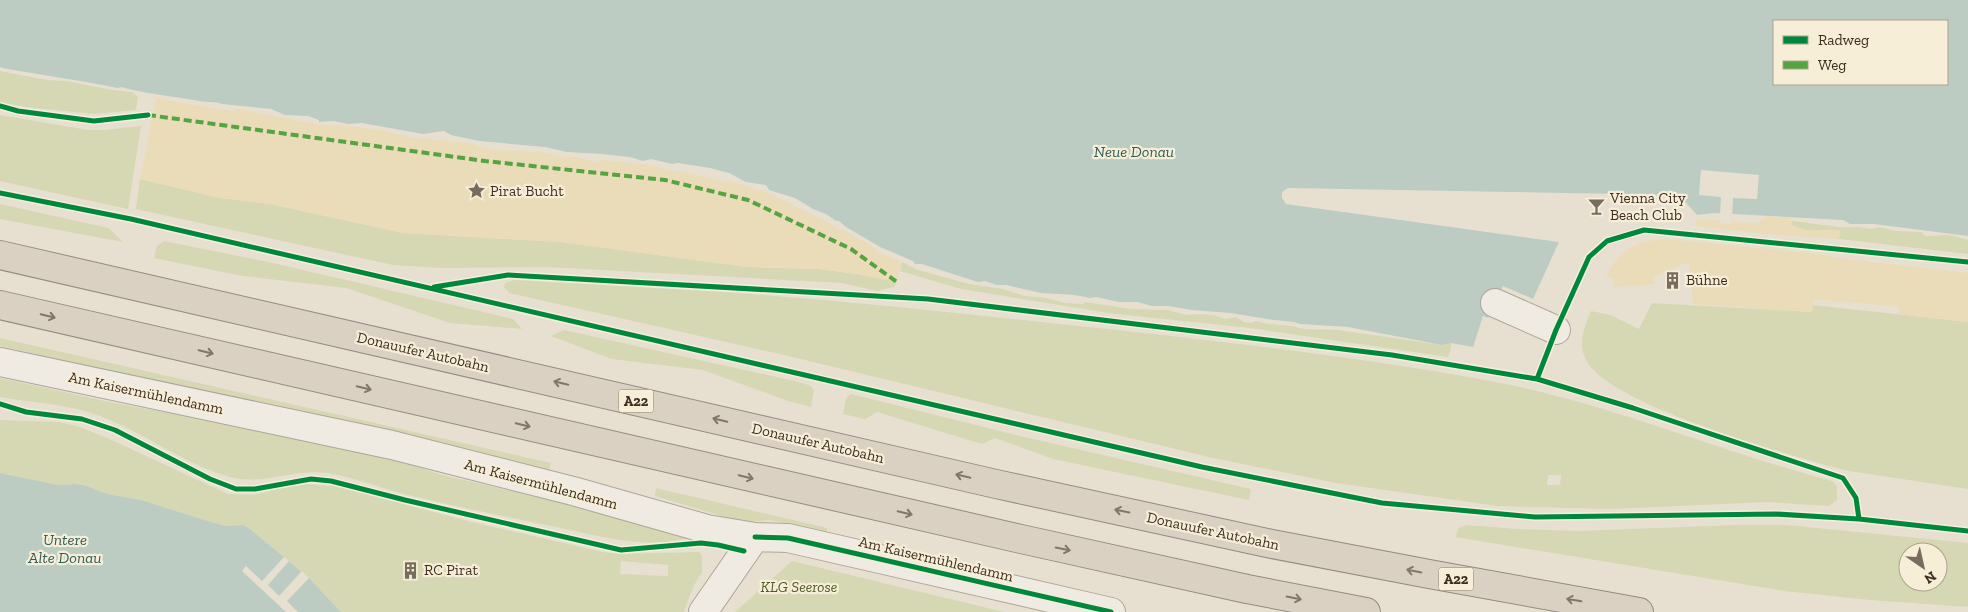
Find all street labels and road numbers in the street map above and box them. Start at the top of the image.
street label: Donauufer Autobahn [355,328,491,376]
street label: Am Kaisermühlendamm [67,368,225,418]
road number: A22 [618,390,654,412]
street label: Donauufer Autobahn [750,419,886,467]
street label: Am Kaisermühlendamm [462,455,620,513]
street label: Donauufer Autobahn [1145,508,1281,554]
street label: Am Kaisermühlendamm [857,532,1015,586]
road number: A22 [1438,568,1474,590]

